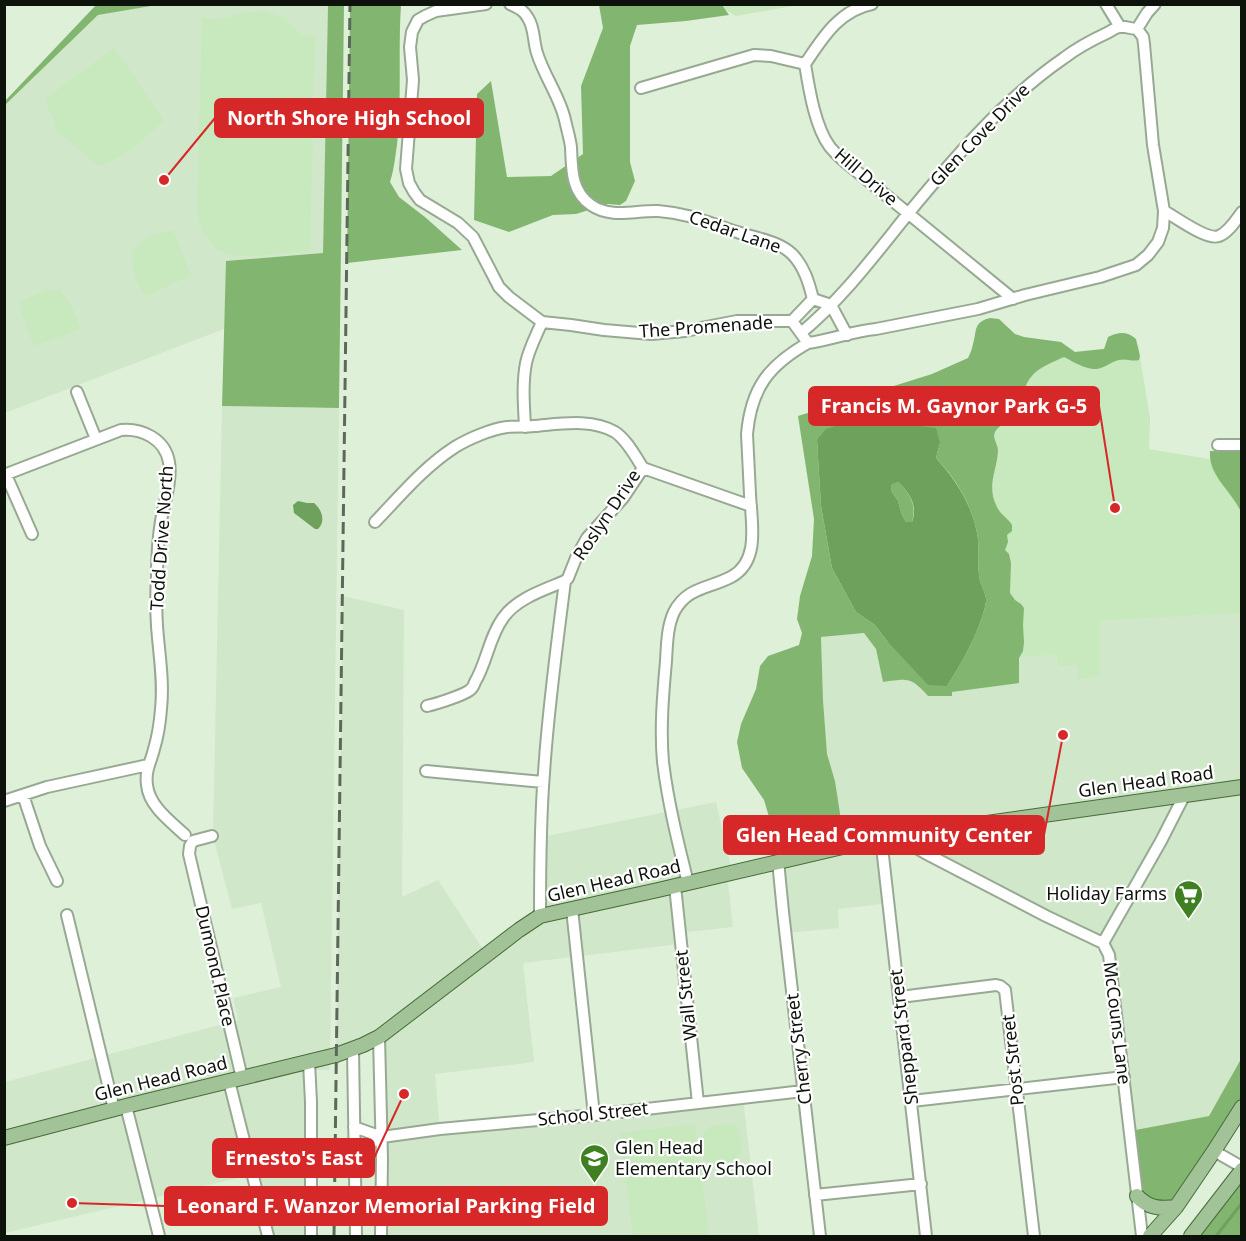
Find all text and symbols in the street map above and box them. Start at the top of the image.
street label: Glen Cove Drive [924,78,1034,191]
callout: North Shore High School [215,99,483,137]
text: North Shore High School [227,104,471,131]
street label: Hill Drive [830,142,903,210]
street label: Cedar Lane [686,204,784,258]
street label: The Promenade [638,309,774,343]
callout: Francis M. Gaynor Park G-5 [809,387,1099,425]
text: Francis M. Gaynor Park G-5 [821,392,1087,419]
street label: Roslyn Drive [567,464,645,565]
street label: Todd Drive North [144,465,178,611]
street label: Glen Head Road [1077,760,1215,802]
callout: Glen Head Community Center [724,816,1044,854]
text: Glen Head Community Center [736,821,1032,848]
street label: Glen Head Road [545,853,683,907]
supermarket icon: Holiday Farms [1172,878,1204,920]
place label: Holiday Farms [1046,881,1167,905]
street label: Dumond Place [190,903,242,1029]
street label: Wall Street [668,948,702,1041]
street label: McCouns Lane [1099,960,1137,1086]
street label: Sheppard Street [883,967,923,1106]
street label: Cherry Street [779,992,817,1106]
street label: Post Street [995,1013,1029,1107]
street label: Glen Head Road [92,1050,230,1106]
street label: School Street [536,1095,650,1131]
place label: Glen Head Elementary School [615,1135,772,1180]
callout: Ernesto's East [213,1139,374,1177]
school or university icon: Glen Head Elementary School [578,1142,610,1184]
text: Ernesto's East [225,1144,363,1171]
callout: Leonard F. Wanzor Memorial Parking Field [165,1187,607,1225]
text: Leonard F. Wanzor Memorial Parking Field [177,1192,595,1219]

